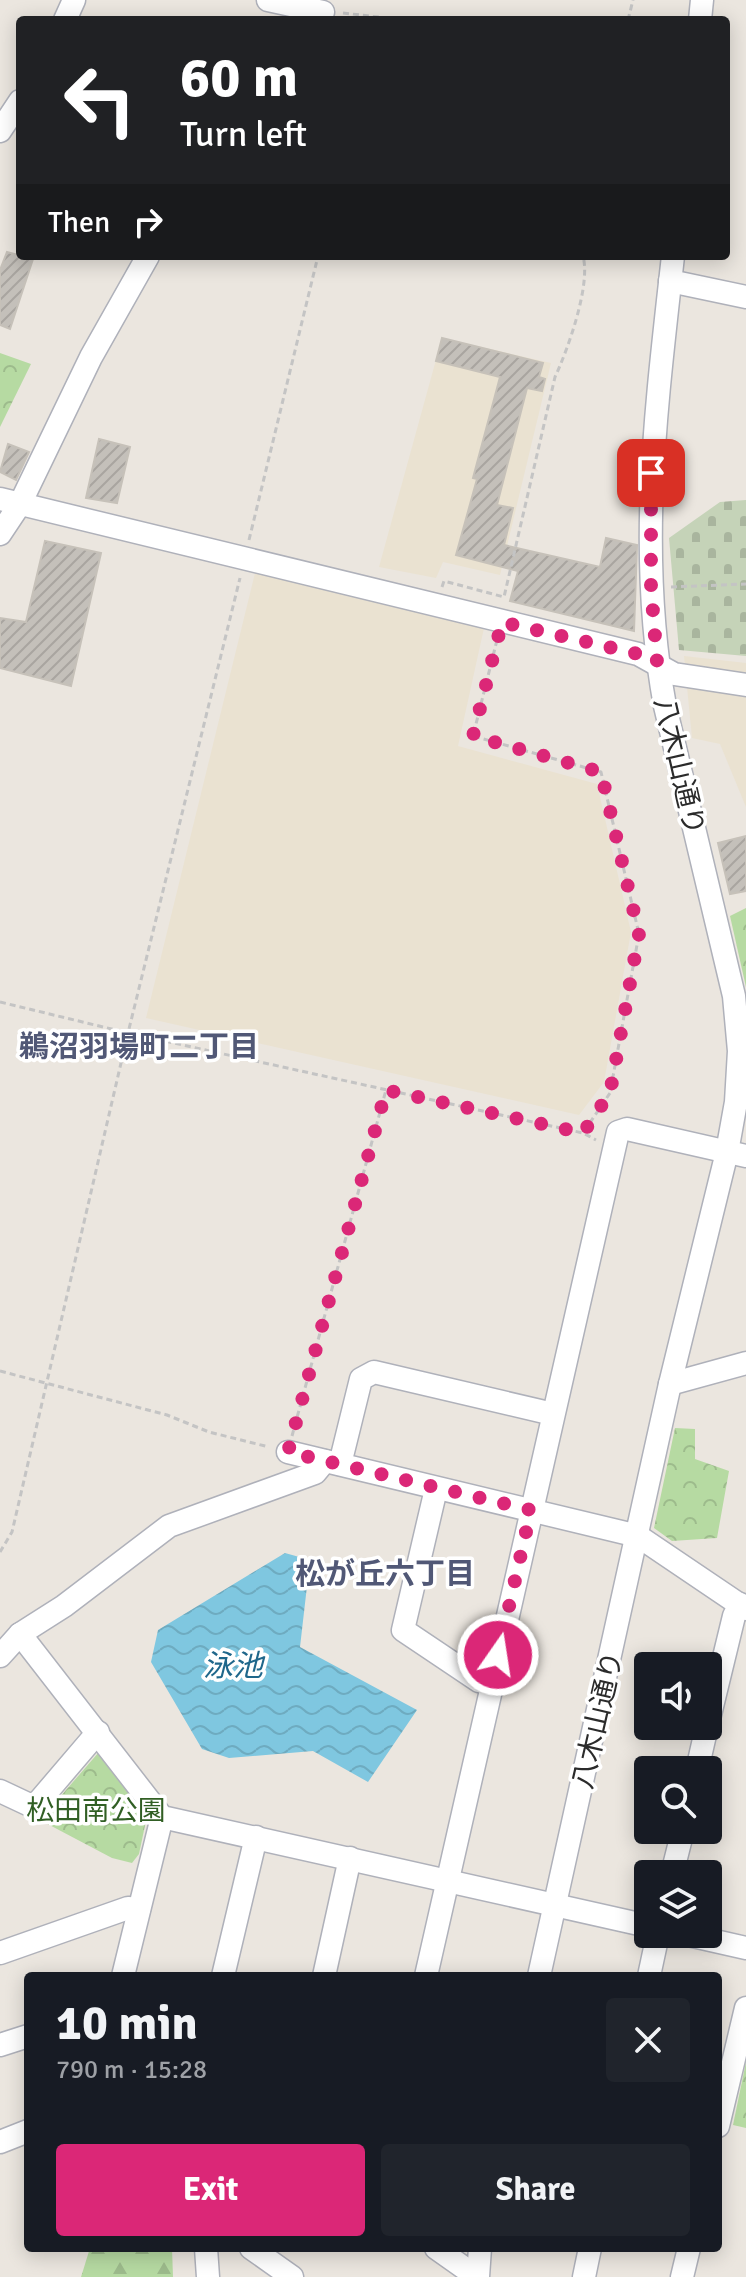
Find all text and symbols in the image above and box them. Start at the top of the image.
text: 60 m [180,43,298,112]
icon: left [48,48,152,152]
text: Turn left [180,112,307,157]
icon: right [126,200,170,244]
text: Then [48,204,110,241]
pin [617,439,685,507]
icon: arrive [629,451,673,495]
street label: 八木山通り [647,694,711,838]
district label: 鵜沼羽場町二丁目 [19,1029,259,1066]
district label: 松が丘六丁目 [295,1556,475,1593]
position arrow [456,1613,540,1697]
water label: 泳池 [203,1648,266,1685]
street label: 八木山通り [566,1648,630,1792]
map controls [634,1652,722,1948]
button: sound [634,1652,722,1740]
button: search [634,1756,722,1844]
park label: 松田南公園 [26,1794,166,1828]
button: layers [634,1860,722,1948]
text: 10 min [56,1994,198,2053]
button: close [606,1998,690,2082]
text: 790 m · 15:28 [56,2054,207,2086]
button: Exit [56,2144,365,2236]
button: Share [381,2144,690,2236]

